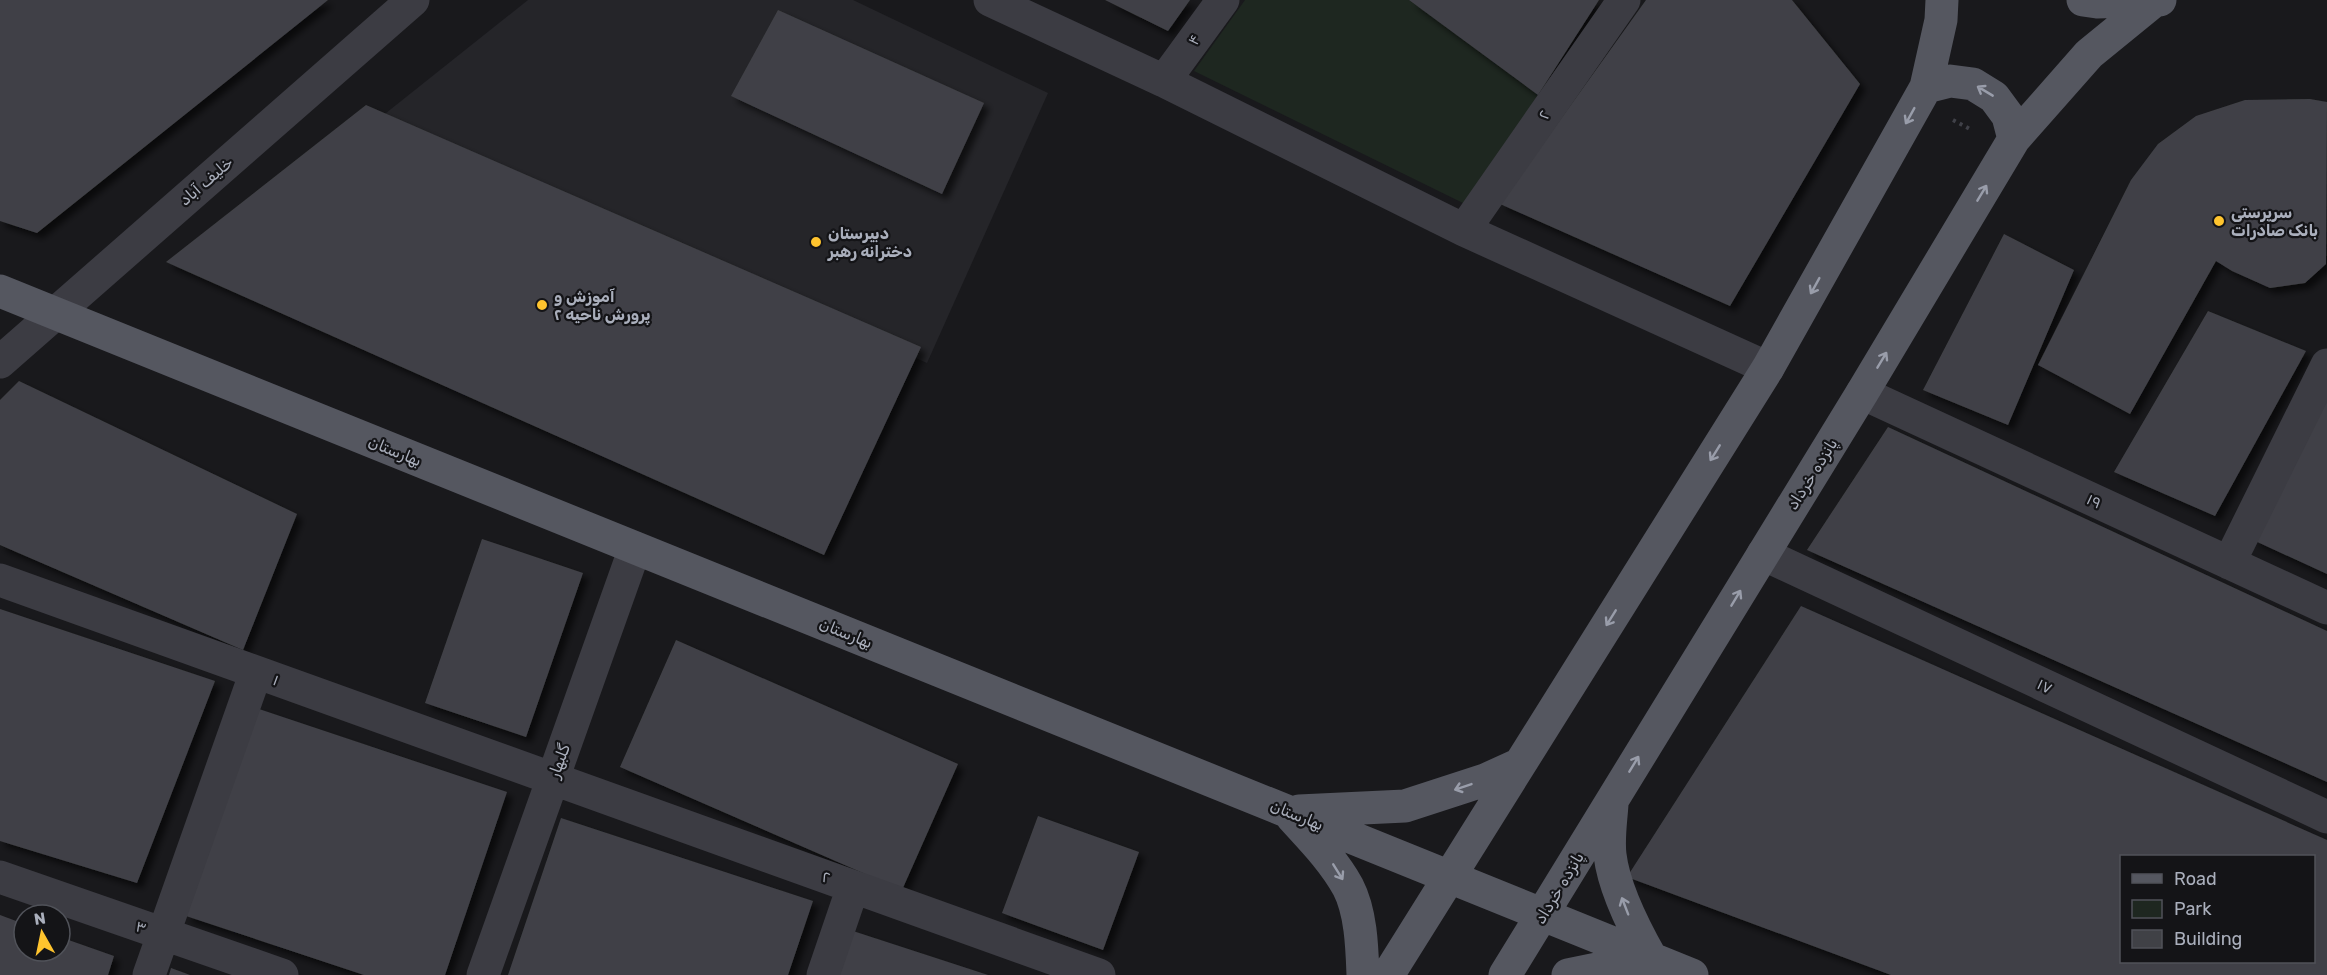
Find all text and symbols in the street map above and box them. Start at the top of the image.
street label: ۴ [1184,31,1204,49]
one-way arrow [1977,85,1994,97]
street label: ۲ [1534,106,1554,124]
one-way arrow [1904,107,1916,124]
street label: خلیف آباد [175,152,237,210]
one-way arrow [1977,185,1989,202]
place label: سرپرستی بانک صادرات [2231,203,2318,240]
marker: سرپرستی بانک صادرات [2212,214,2226,228]
place label: دبیرستان دخترانه رهبر [827,224,912,261]
marker: دبیرستان دخترانه رهبر [809,235,823,249]
one-way arrow [1808,277,1820,294]
place label: آموزش و پرورش ناحیه ۲ [554,287,651,326]
marker: آموزش و پرورش ناحیه ۲ [535,298,549,312]
one-way arrow [1876,352,1888,369]
street label: بهارستان [365,432,424,471]
street label: پانزده خرداد [1783,435,1842,514]
one-way arrow [1708,444,1720,461]
street label: ۱۹ [2084,489,2104,513]
one-way arrow [1731,590,1743,607]
one-way arrow [1604,609,1616,626]
street label: بهارستان [816,614,875,653]
street label: ۱ [270,670,282,690]
street label: ۱۷ [2034,674,2056,698]
street label: گلبهار [544,741,575,782]
one-way arrow [1629,756,1641,773]
one-way arrow [1454,782,1473,793]
street label: بهارستان [1267,796,1326,835]
street label: پانزده خرداد [1530,849,1589,928]
legend [2120,855,2315,963]
one-way arrow [1332,863,1344,880]
street label: ۲ [819,867,833,887]
text: Road [2174,868,2217,890]
one-way arrow [1619,897,1630,915]
text: Park [2174,898,2212,920]
north arrow [12,903,72,963]
text: N [33,908,47,929]
street label: ۳ [133,916,149,938]
text: Building [2174,928,2242,950]

